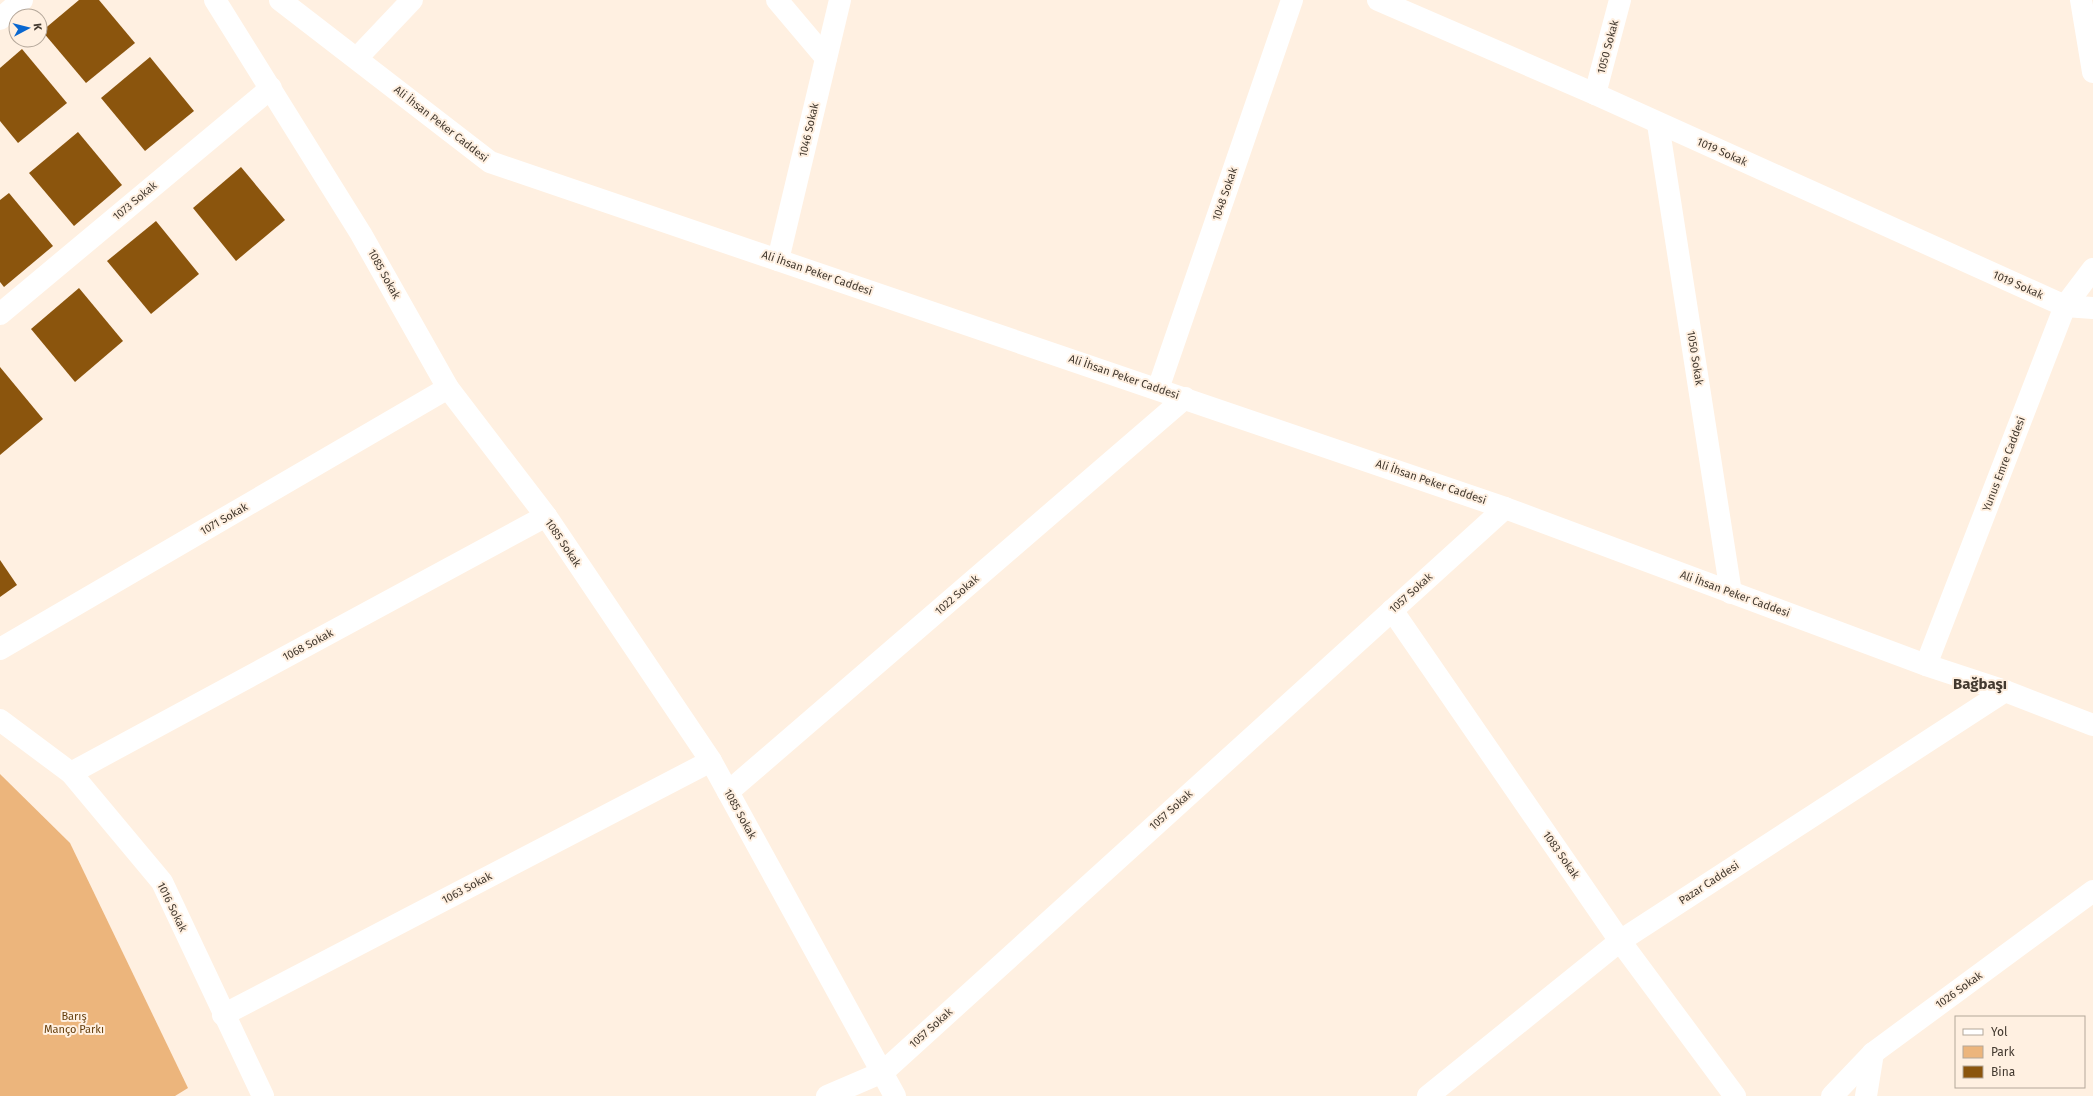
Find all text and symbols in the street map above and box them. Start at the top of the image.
north arrow [8,8,48,48]
street label: 1050 Sokak [1595,18,1621,75]
text: K [31,23,44,32]
street label: Ali İhsan Peker Caddesi [391,82,491,165]
street label: 1046 Sokak [796,101,822,158]
street label: 1019 Sokak [1695,135,1749,169]
street label: 1048 Sokak [1210,165,1240,222]
street label: 1073 Sokak [110,179,160,223]
street label: 1085 Sokak [365,247,403,301]
street label: Ali İhsan Peker Caddesi [760,247,874,298]
street label: 1019 Sokak [1991,268,2045,302]
street label: 1050 Sokak [1684,330,1706,387]
street label: Ali İhsan Peker Caddesi [1067,351,1181,402]
street label: Yunus Emre Caddesi [1980,415,2028,513]
street label: Ali İhsan Peker Caddesi [1374,456,1488,507]
street label: 1071 Sokak [198,500,250,538]
street label: 1085 Sokak [542,517,584,570]
street label: Ali İhsan Peker Caddesi [1678,567,1792,620]
street label: 1057 Sokak [1387,570,1435,616]
street label: 1022 Sokak [932,572,982,618]
street label: 1068 Sokak [281,626,336,664]
district label: Bağbaşı [1953,675,2007,694]
street label: 1085 Sokak [721,787,759,841]
street label: 1057 Sokak [1147,787,1195,833]
street label: 1083 Sokak [1540,829,1582,881]
street label: Pazar Caddesi [1677,859,1741,907]
street label: 1063 Sokak [440,869,494,907]
street label: 1016 Sokak [154,880,190,934]
street label: 1026 Sokak [1933,969,1985,1011]
street label: 1057 Sokak [907,1005,955,1051]
park label: Barış Manço Parkı [44,1010,104,1036]
legend [1955,1016,2085,1088]
text: Yol [1991,1025,2008,1039]
text: Park [1991,1045,2015,1059]
text: Bina [1991,1065,2015,1079]

